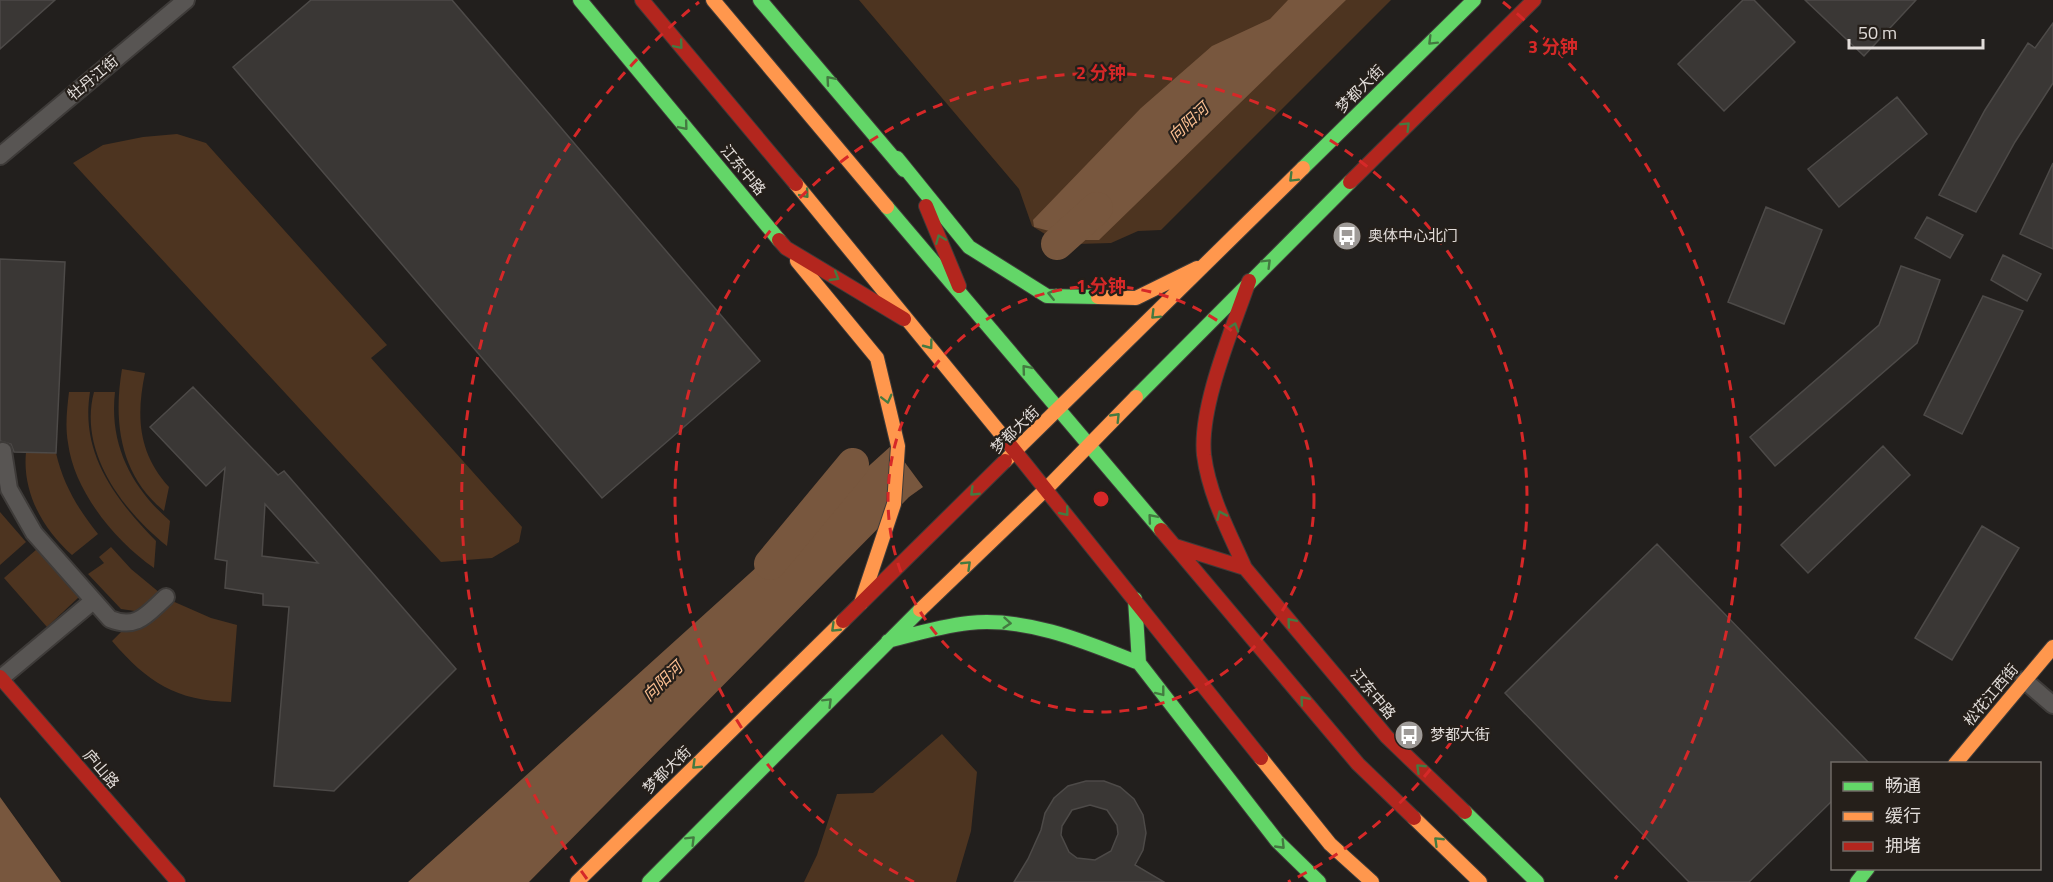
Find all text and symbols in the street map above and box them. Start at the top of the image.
scale bar [1849,12,1982,50]
text: 50 m [1858,19,1897,46]
text: 3 分钟 [1528,33,1578,60]
one-way arrow [1429,34,1439,45]
one-way arrow [672,38,683,49]
street label: 牡丹江街 [62,50,123,106]
text: 2 分钟 [1076,59,1126,86]
street label: 梦都大街 [1330,59,1389,118]
one-way arrow [826,76,837,87]
water label: 向阳河 [1162,95,1216,147]
one-way arrow [677,119,688,130]
one-way arrow [1400,122,1410,133]
street label: 江东中路 [715,139,771,200]
one-way arrow [1290,171,1301,182]
one-way arrow [797,187,808,198]
bus stop icon: 奥体中心北门 [1331,220,1363,252]
place label: 奥体中心北门 [1368,224,1458,247]
one-way arrow [935,234,947,245]
one-way arrow [1260,259,1271,270]
one-way arrow [829,270,839,282]
text: 1 分钟 [1076,272,1126,299]
one-way arrow [1047,289,1057,302]
one-way arrow [1151,308,1162,319]
one-way arrow [1227,322,1239,333]
one-way arrow [921,338,932,349]
one-way arrow [1022,365,1033,376]
one-way arrow [879,394,892,404]
street label: 梦都大街 [985,401,1044,459]
one-way arrow [1109,413,1120,424]
one-way arrow [971,484,982,495]
centre of rings [1091,489,1111,509]
one-way arrow [1057,506,1068,517]
one-way arrow [1216,510,1228,521]
one-way arrow [1148,514,1159,525]
one-way arrow [960,561,970,572]
one-way arrow [1003,616,1012,629]
one-way arrow [1287,618,1298,629]
one-way arrow [832,621,842,632]
water label: 向阳河 [636,654,690,706]
street label: 松花江西街 [1958,659,2024,731]
street label: 江东中路 [1345,663,1401,724]
one-way arrow [1153,685,1164,696]
one-way arrow [1301,696,1312,707]
one-way arrow [820,698,831,709]
bus stop icon: 梦都大街 [1393,719,1425,751]
place label: 梦都大街 [1430,723,1490,746]
street label: 梦都大街 [637,741,696,799]
street label: 庐山路 [78,744,125,793]
one-way arrow [693,757,704,768]
legend [1831,762,2041,870]
one-way arrow [1416,765,1427,776]
text: 畅通 [1885,772,1921,799]
text: 缓行 [1885,802,1921,829]
text: 拥堵 [1885,832,1921,859]
one-way arrow [683,837,694,848]
one-way arrow [1274,837,1285,848]
one-way arrow [1435,838,1446,849]

